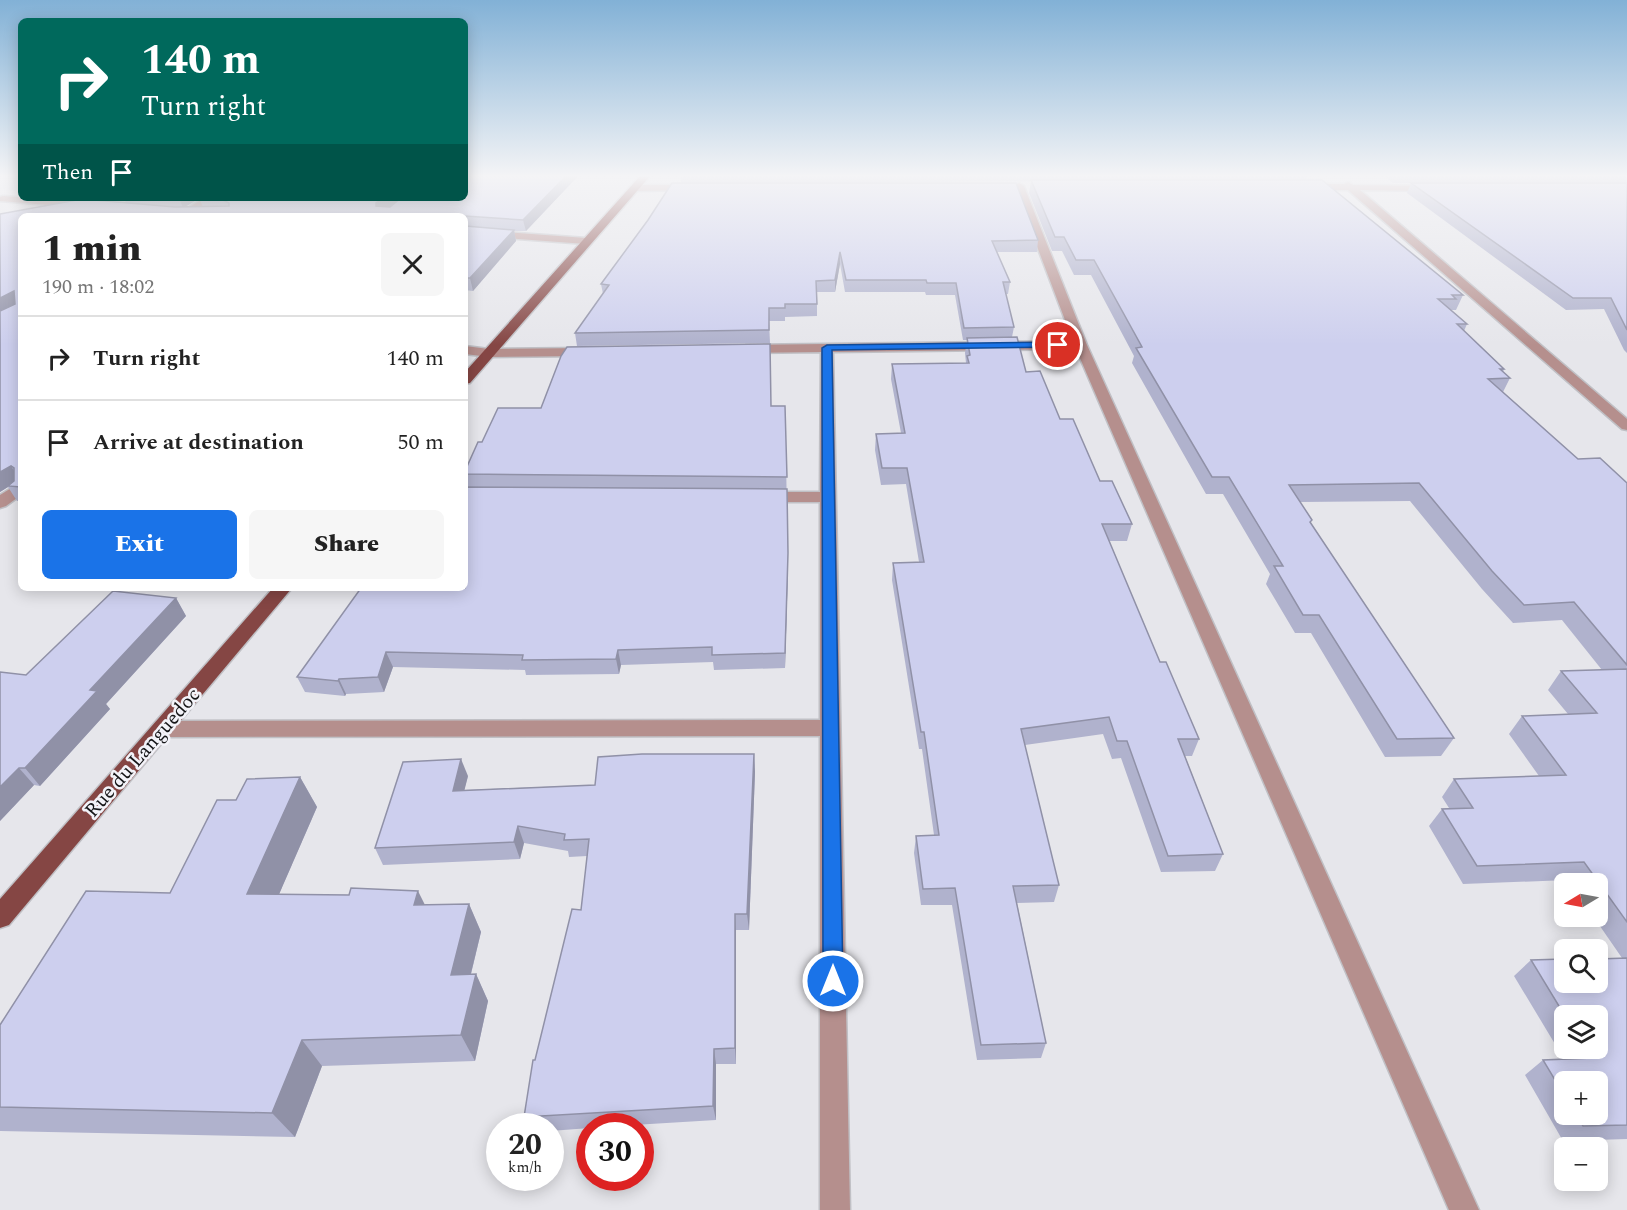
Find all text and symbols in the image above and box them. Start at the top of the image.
text: 140 m [141,29,260,92]
icon: right [42,42,120,120]
text: Turn right [141,86,266,128]
text: Then [42,156,93,189]
icon: arrive [105,156,138,189]
text: 1 min [42,222,142,277]
button: close [381,233,444,296]
text: 190 m · 18:02 [42,272,154,302]
pin [1032,319,1083,370]
icon: arrive [1041,328,1074,361]
icon: right [42,342,75,375]
text: Turn right [93,342,200,375]
text: 140 m [387,342,444,375]
icon: arrive [42,426,75,459]
text: Arrive at destination [93,426,304,459]
text: 50 m [398,426,444,459]
button: Exit [42,510,237,579]
button: Share [249,510,444,579]
street label: Rue du Languedoc [78,681,208,824]
north arrow [1554,873,1608,927]
map controls [1554,873,1608,1191]
button: search [1554,939,1608,993]
position arrow [801,949,865,1013]
button: layers [1554,1005,1608,1059]
button: + [1554,1071,1608,1125]
speed limit sign: 30 [576,1113,654,1191]
text: 20 [508,1122,542,1168]
button: − [1554,1137,1608,1191]
text: km/h [508,1156,542,1179]

